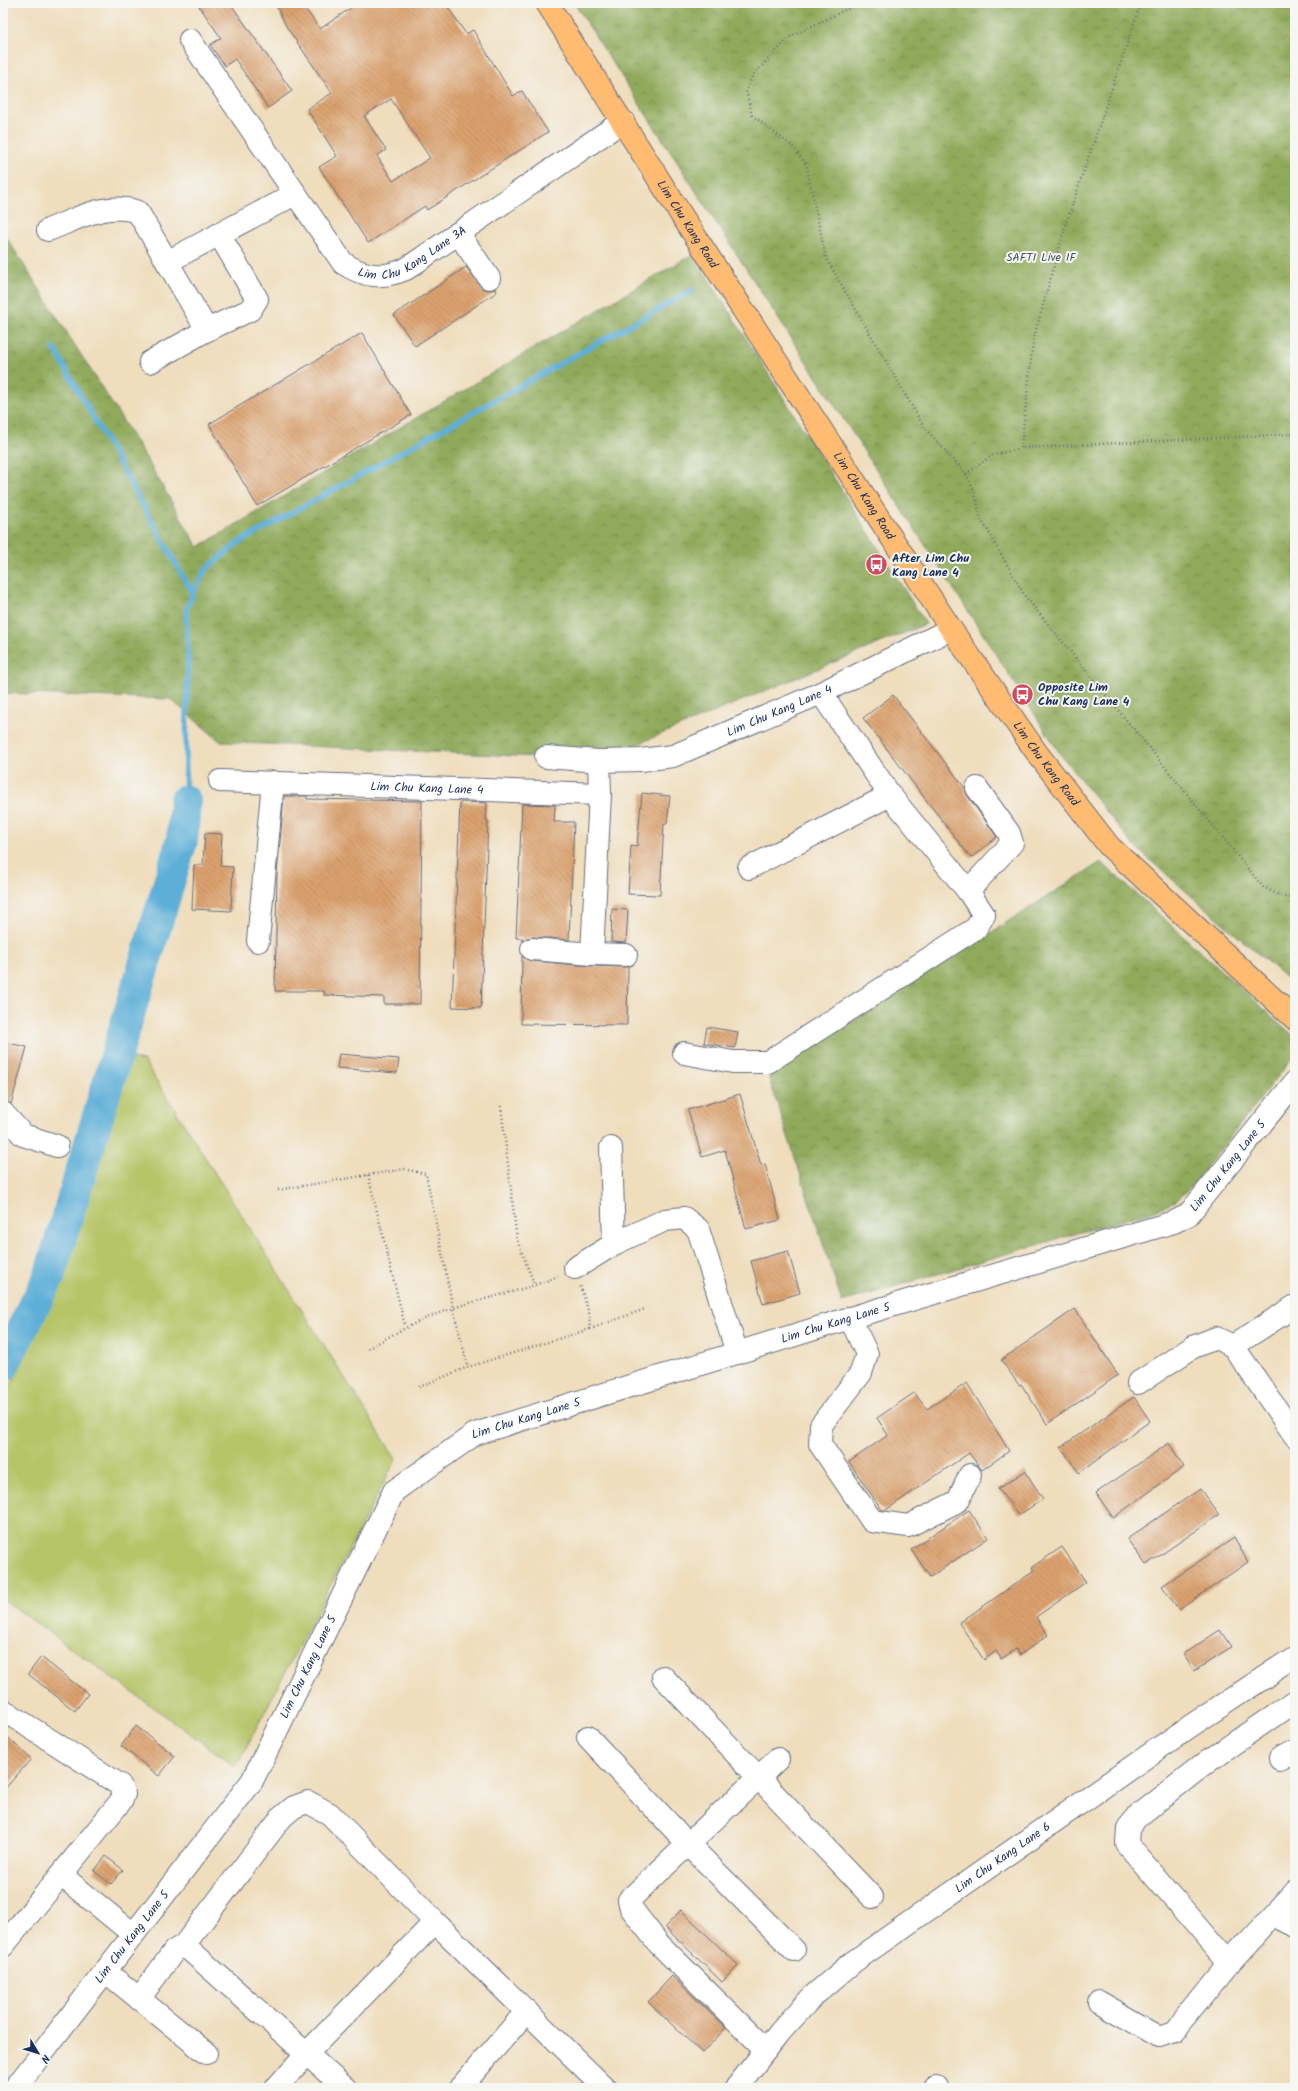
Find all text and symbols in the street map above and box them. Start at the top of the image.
street label: Lim Chu Kang Road [652,176,724,273]
street label: Lim Chu Kang Lane 3A [355,221,470,285]
park label: SAFTI Live IF [1006,248,1078,267]
street label: Lim Chu Kang Road [828,448,900,544]
place label: After Lim Chu Kang Lane 4 [892,549,969,582]
bus stop icon: After Lim Chu Kang Lane 4 [864,552,890,578]
place label: Opposite Lim Chu Kang Lane 4 [1038,678,1130,711]
street label: Lim Chu Kang Lane 4 [724,679,836,742]
bus stop icon: Opposite Lim Chu Kang Lane 4 [1009,681,1035,707]
street label: Lim Chu Kang Road [1008,717,1085,811]
street label: Lim Chu Kang Lane 4 [370,777,484,800]
street label: Lim Chu Kang Lane 5 [1185,1115,1271,1216]
street label: Lim Chu Kang Lane 5 [779,1297,894,1348]
street label: Lim Chu Kang Lane 5 [469,1392,584,1444]
street label: Lim Chu Kang Lane 5 [275,1610,342,1722]
street label: Lim Chu Kang Lane 6 [951,1817,1054,1898]
street label: Lim Chu Kang Lane 5 [90,1885,175,1987]
north arrow [18,2033,58,2073]
text: N [36,2050,54,2067]

